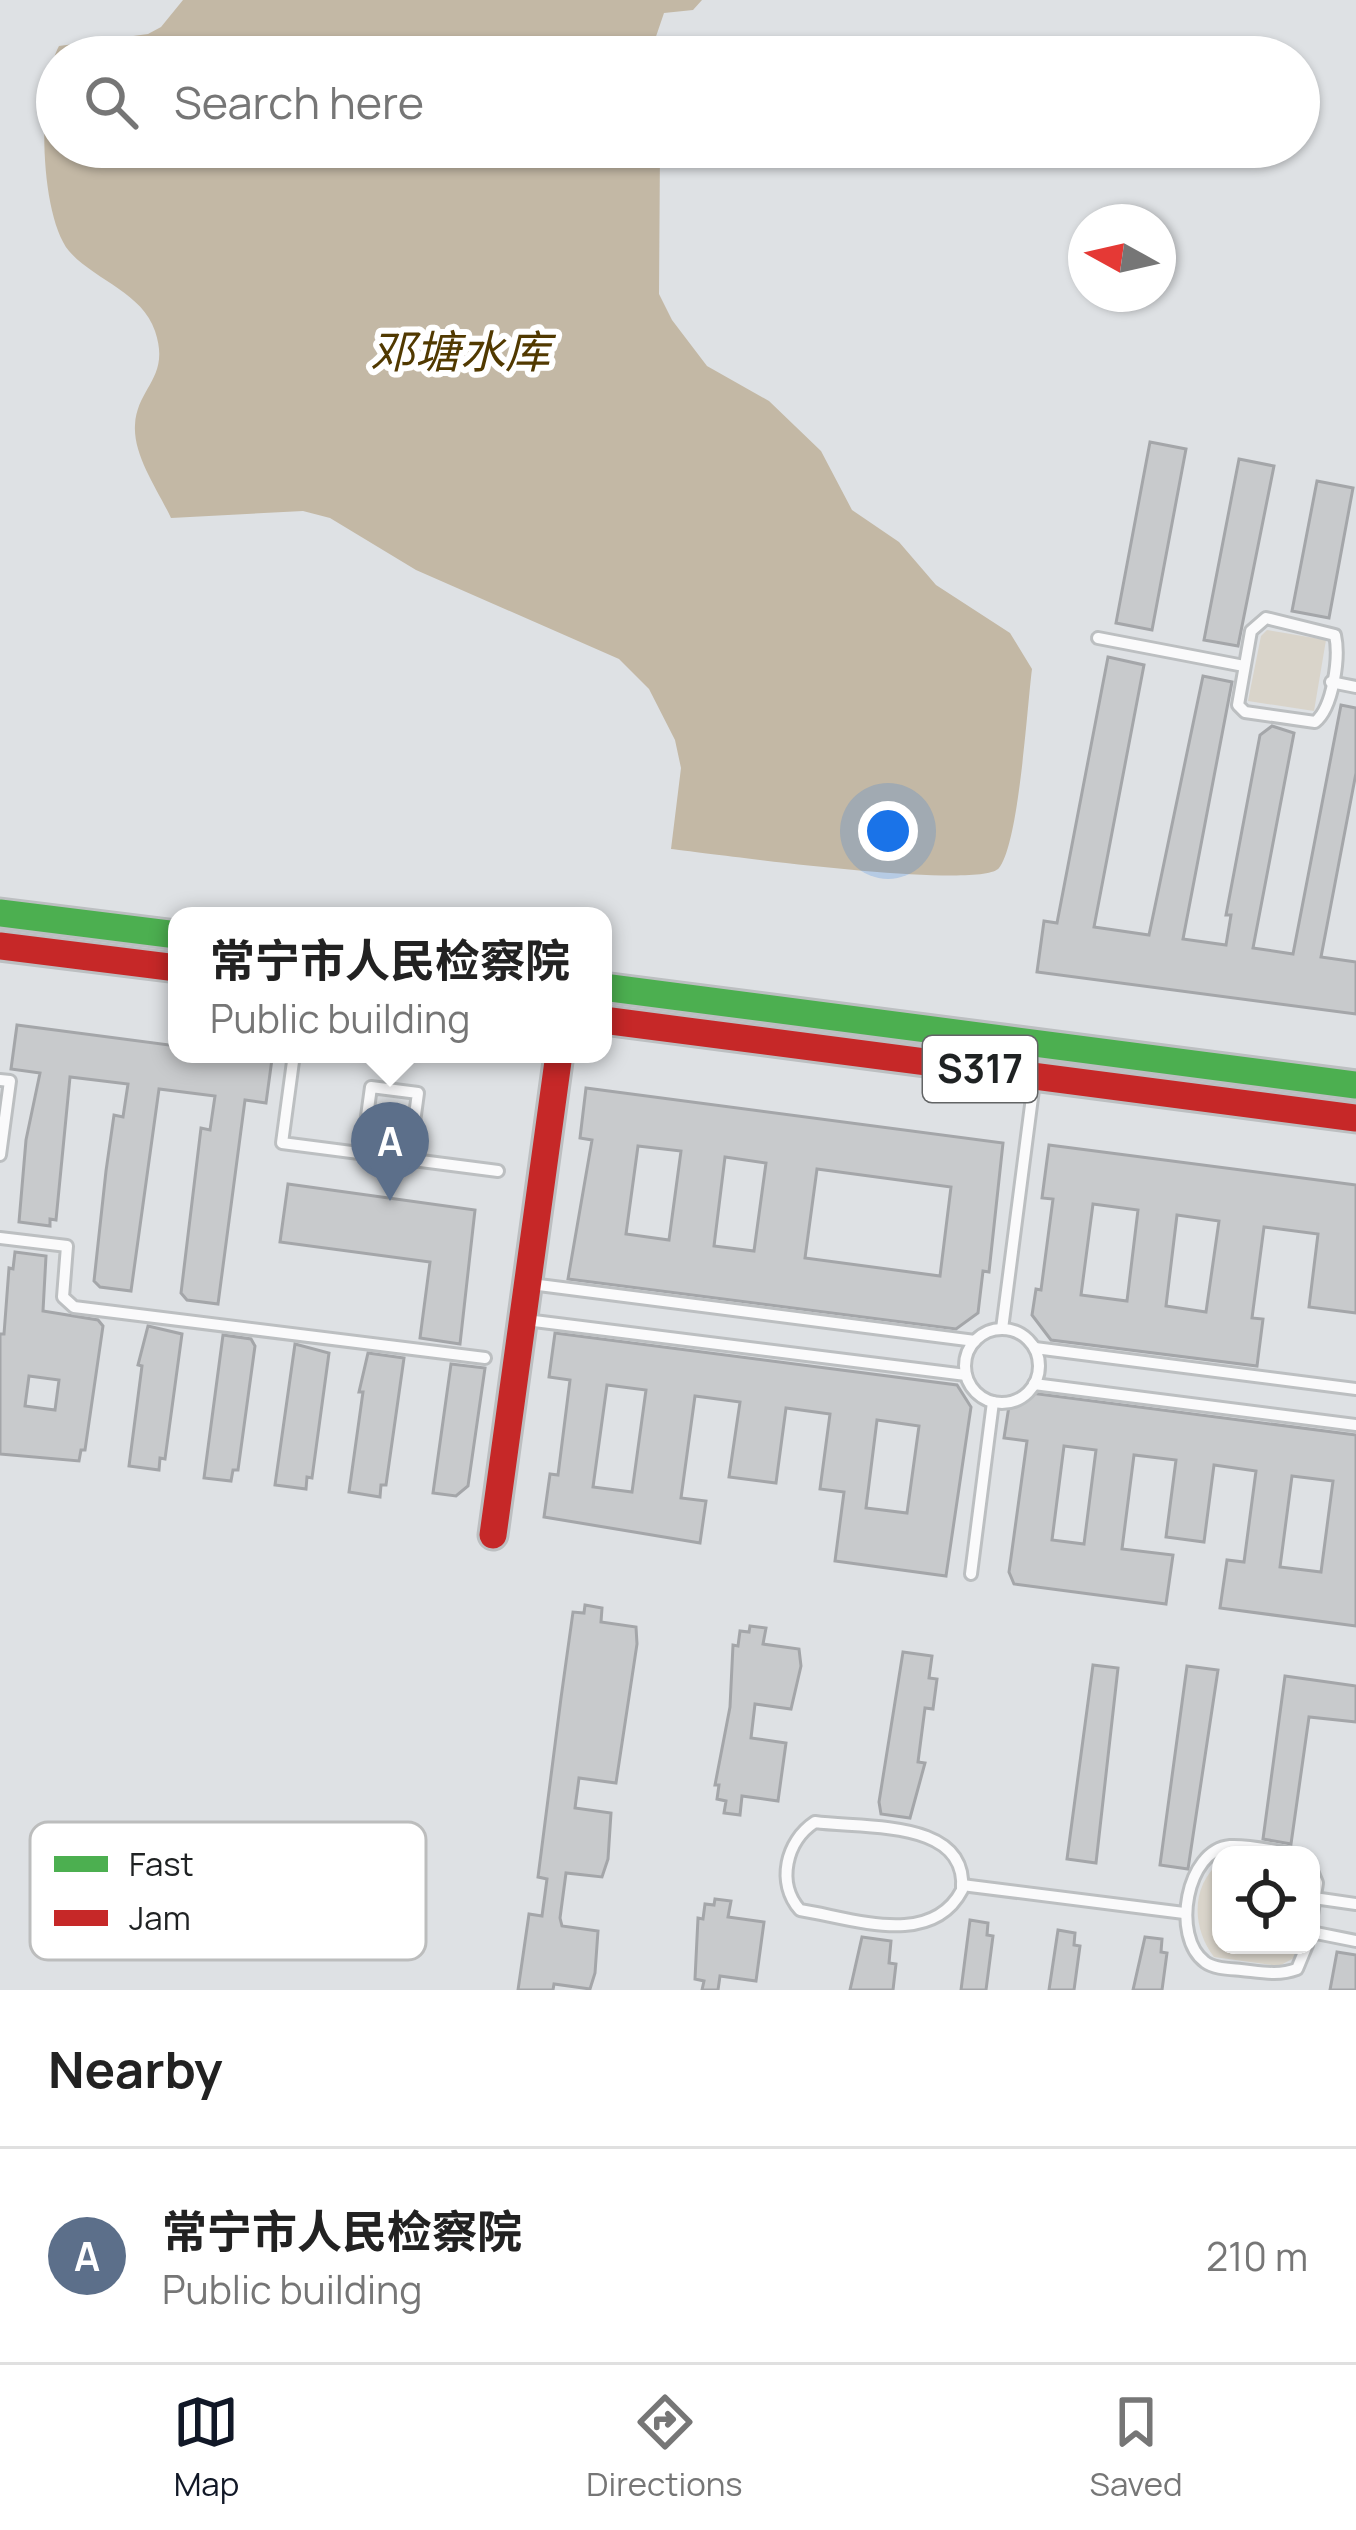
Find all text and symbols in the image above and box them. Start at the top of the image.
search box [36,36,1320,168]
icon: search [78,69,144,135]
text: Search here [174,71,424,133]
north arrow [1068,204,1176,312]
water label: 邓塘水库 [370,320,557,382]
your location [858,801,918,861]
popup [168,907,612,1063]
text: 常宁市人民检察院 [210,929,570,991]
text: Public building [210,991,470,1045]
road number: S317 [923,1036,1037,1102]
pin: A [351,1102,429,1201]
legend [30,1822,426,1960]
text: Fast [129,1841,194,1886]
map controls [1212,1846,1320,1954]
button: locate [1212,1846,1320,1954]
text: Jam [129,1895,191,1940]
text: Nearby [48,2034,223,2103]
text: 常宁市人民检察院 [162,2200,522,2262]
text: A [74,2229,100,2283]
text: 210 m [1206,2229,1308,2283]
text: Public building [162,2262,422,2316]
tab: Map [173,2389,239,2506]
tab: Directions [586,2389,743,2506]
tab: Saved [1090,2389,1183,2506]

